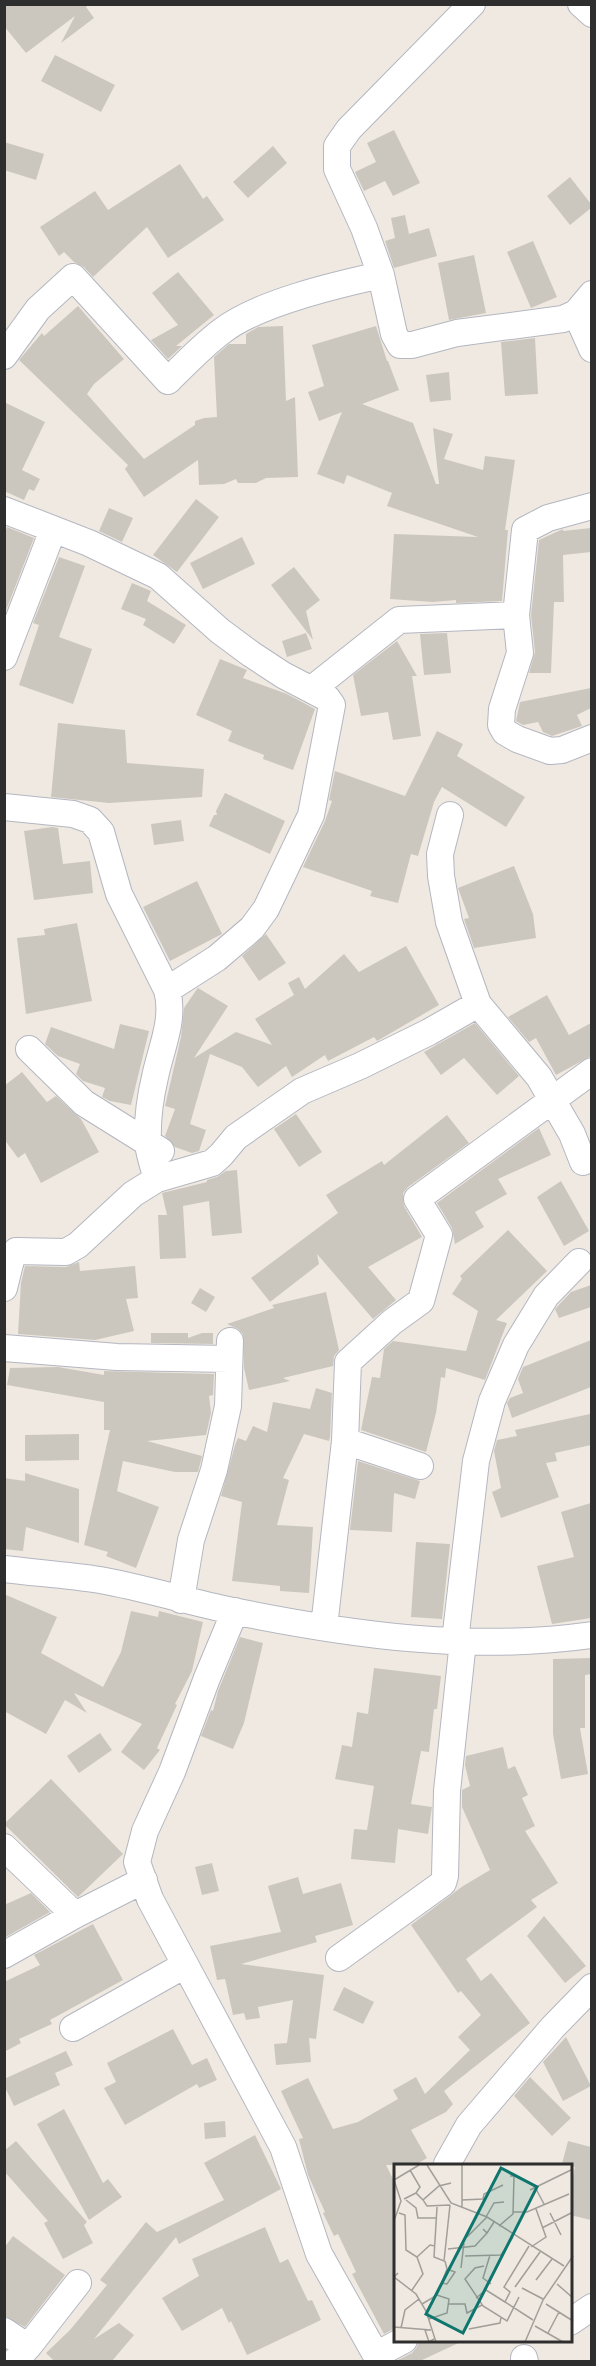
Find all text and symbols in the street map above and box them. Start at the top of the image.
inset map [394,2164,572,2342]

